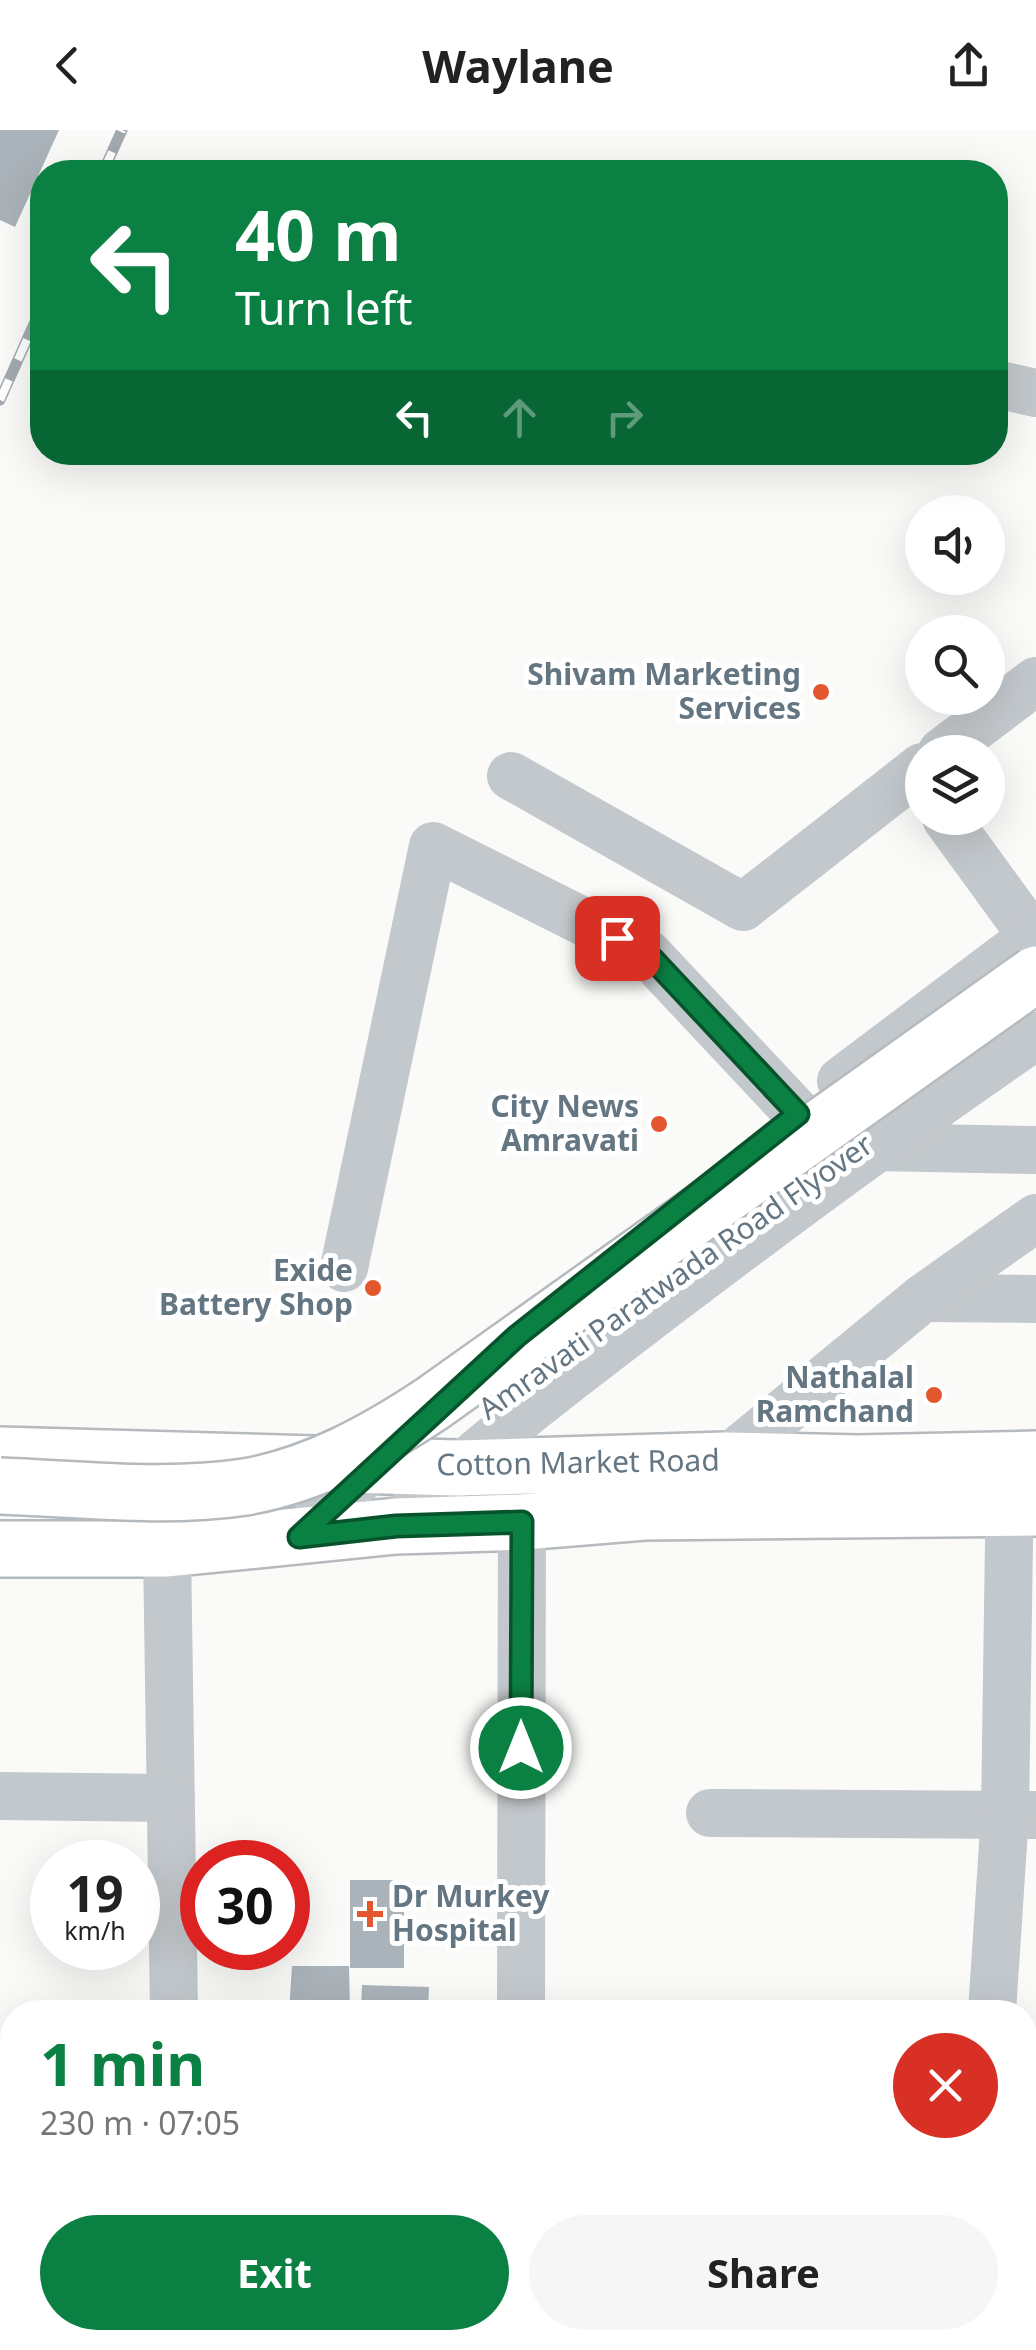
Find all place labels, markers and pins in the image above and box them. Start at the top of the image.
place label: Shivam Marketing Services [527,653,801,728]
marker: Shivam Marketing Services [810,681,832,703]
pin [575,896,660,981]
place label: City News Amravati [490,1085,639,1160]
marker: City News Amravati [648,1113,670,1135]
place label: Exide Battery Shop [159,1249,353,1324]
marker: Exide Battery Shop [362,1277,384,1299]
place label: Nathalal Ramchand [756,1356,914,1431]
marker: Nathalal Ramchand [923,1384,945,1406]
place label: Dr Murkey Hospital [392,1875,550,1950]
marker: Dr Murkey Hospital [357,1901,383,1927]

